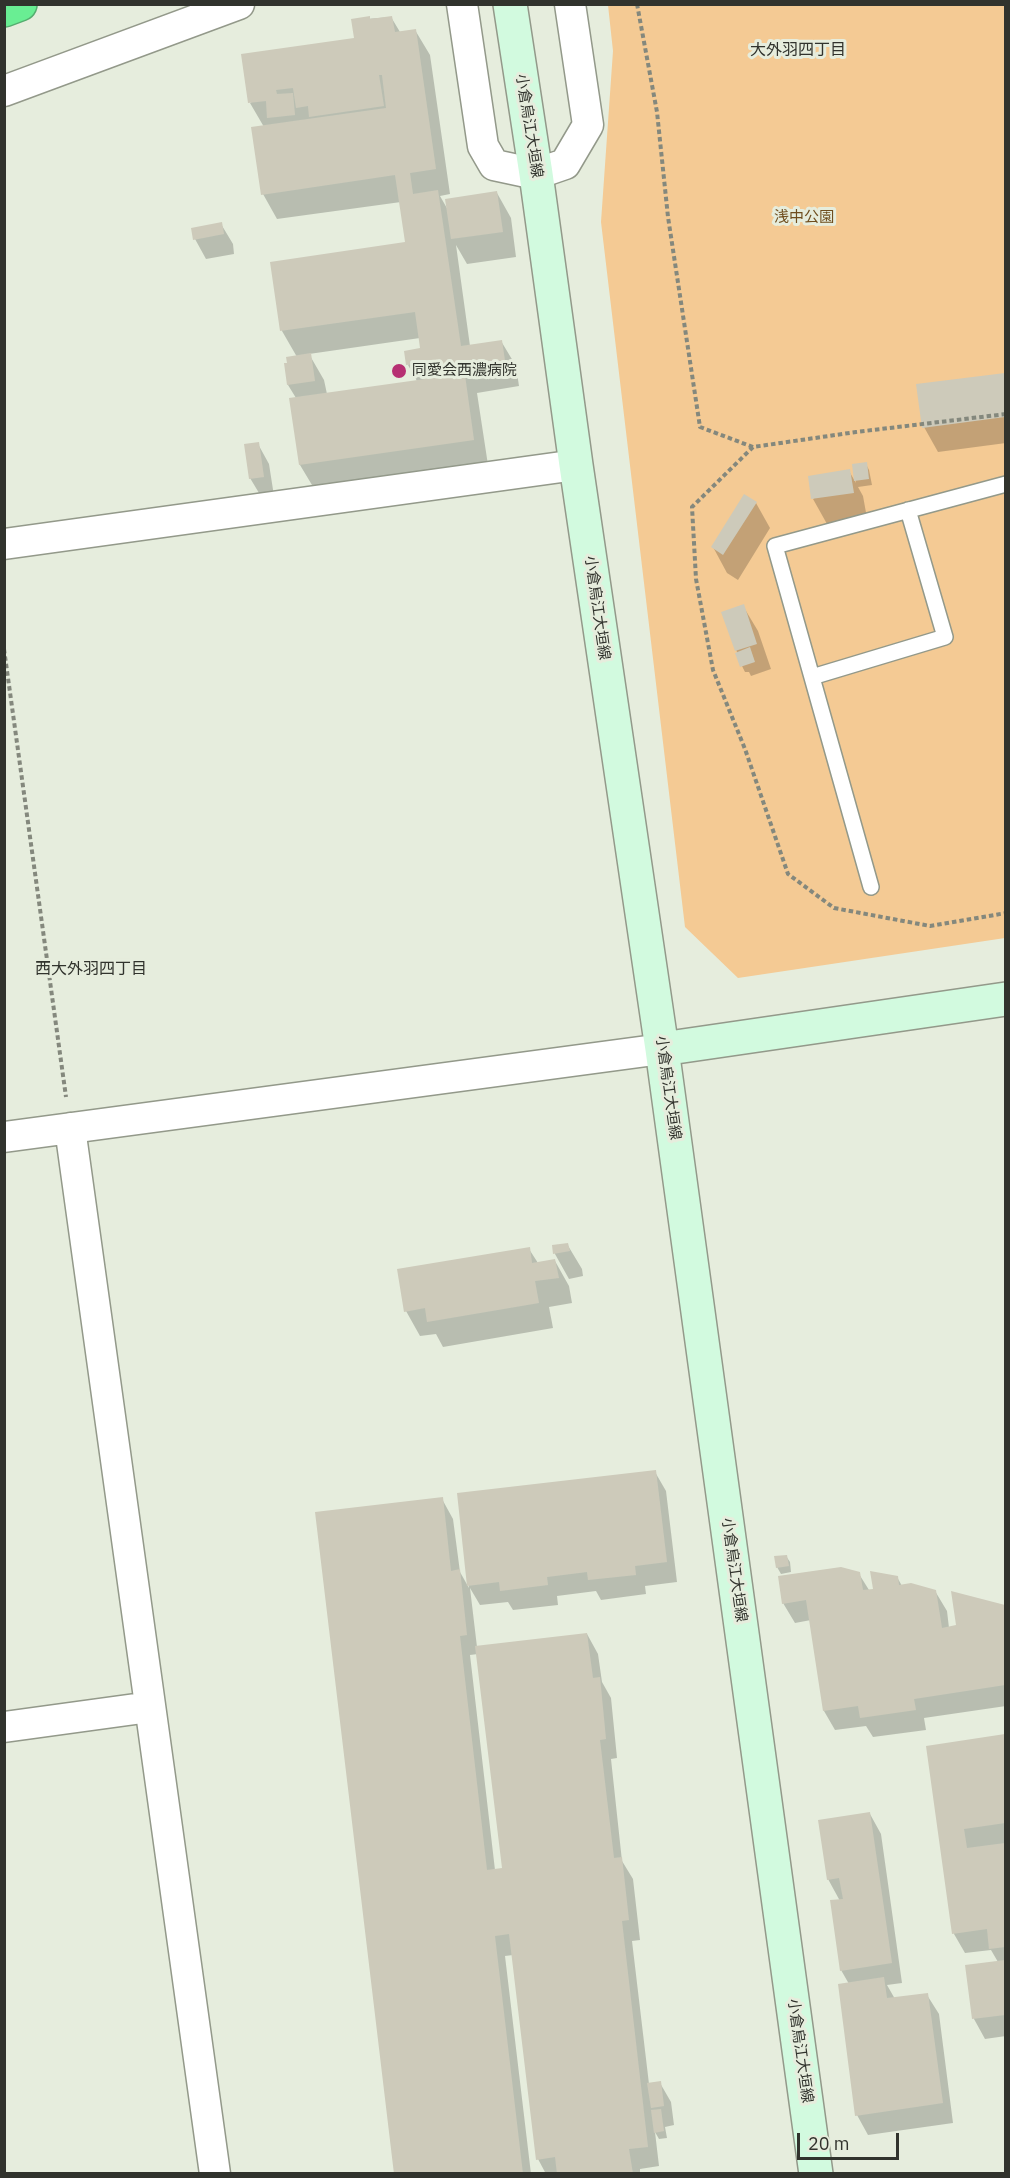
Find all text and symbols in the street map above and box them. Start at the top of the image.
district label: 大外羽四丁目 [750,40,846,60]
street label: 小倉烏江大垣線 [512,73,546,179]
park label: 浅中公園 [774,209,834,227]
marker: 同愛会西濃病院 [390,362,408,380]
place label: 同愛会西濃病院 [412,362,517,380]
street label: 小倉烏江大垣線 [581,555,613,661]
district label: 西大外羽四丁目 [35,959,147,979]
street label: 小倉烏江大垣線 [652,1035,684,1141]
street label: 小倉烏江大垣線 [718,1517,750,1623]
street label: 小倉烏江大垣線 [784,1998,816,2104]
scale bar [800,2121,902,2159]
text: 20 m [808,2132,850,2155]

